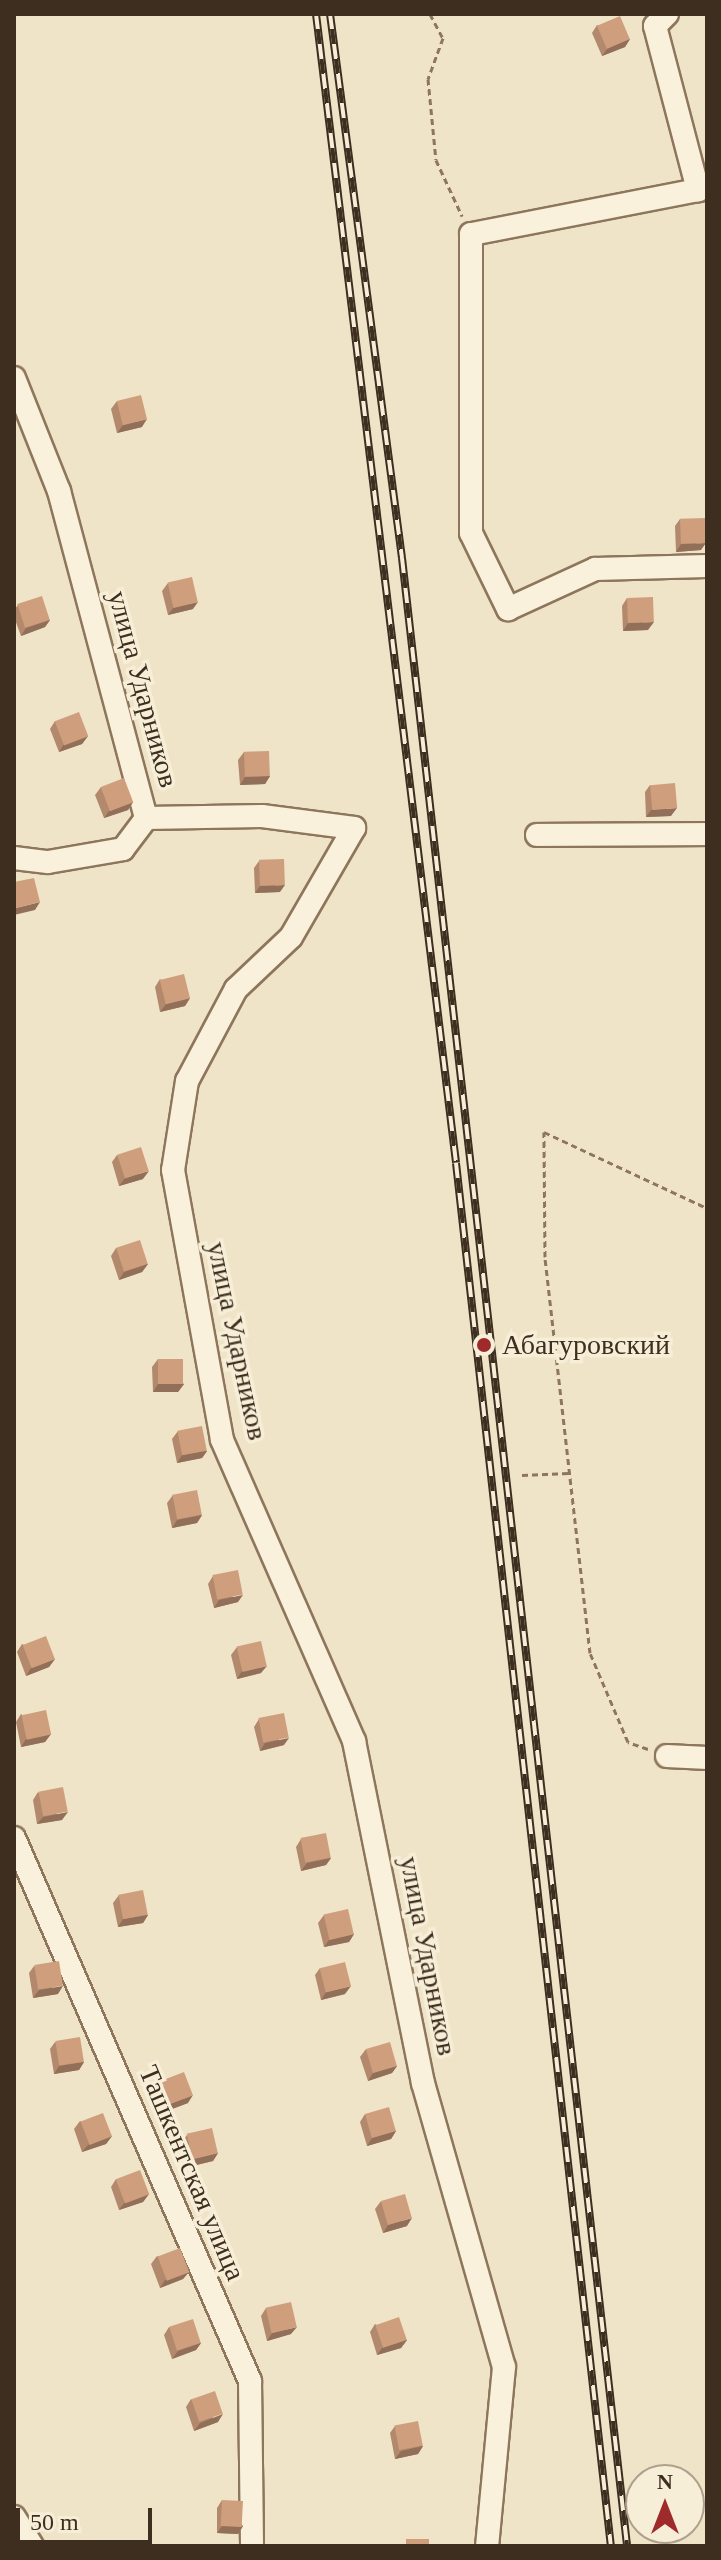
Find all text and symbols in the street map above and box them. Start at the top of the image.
street label: улица Ударников [101,587,185,791]
street label: улица Ударников [200,1239,274,1443]
place label: Абагуровский [502,1328,670,1362]
marker: Абагуровский [473,1334,495,1356]
street label: улица Ударников [392,1854,464,2058]
street label: Ташкентская улица [132,2060,252,2286]
north arrow [625,2464,705,2544]
text: N [657,2469,673,2494]
scale bar [20,2492,156,2542]
text: 50 m [30,2509,79,2535]

